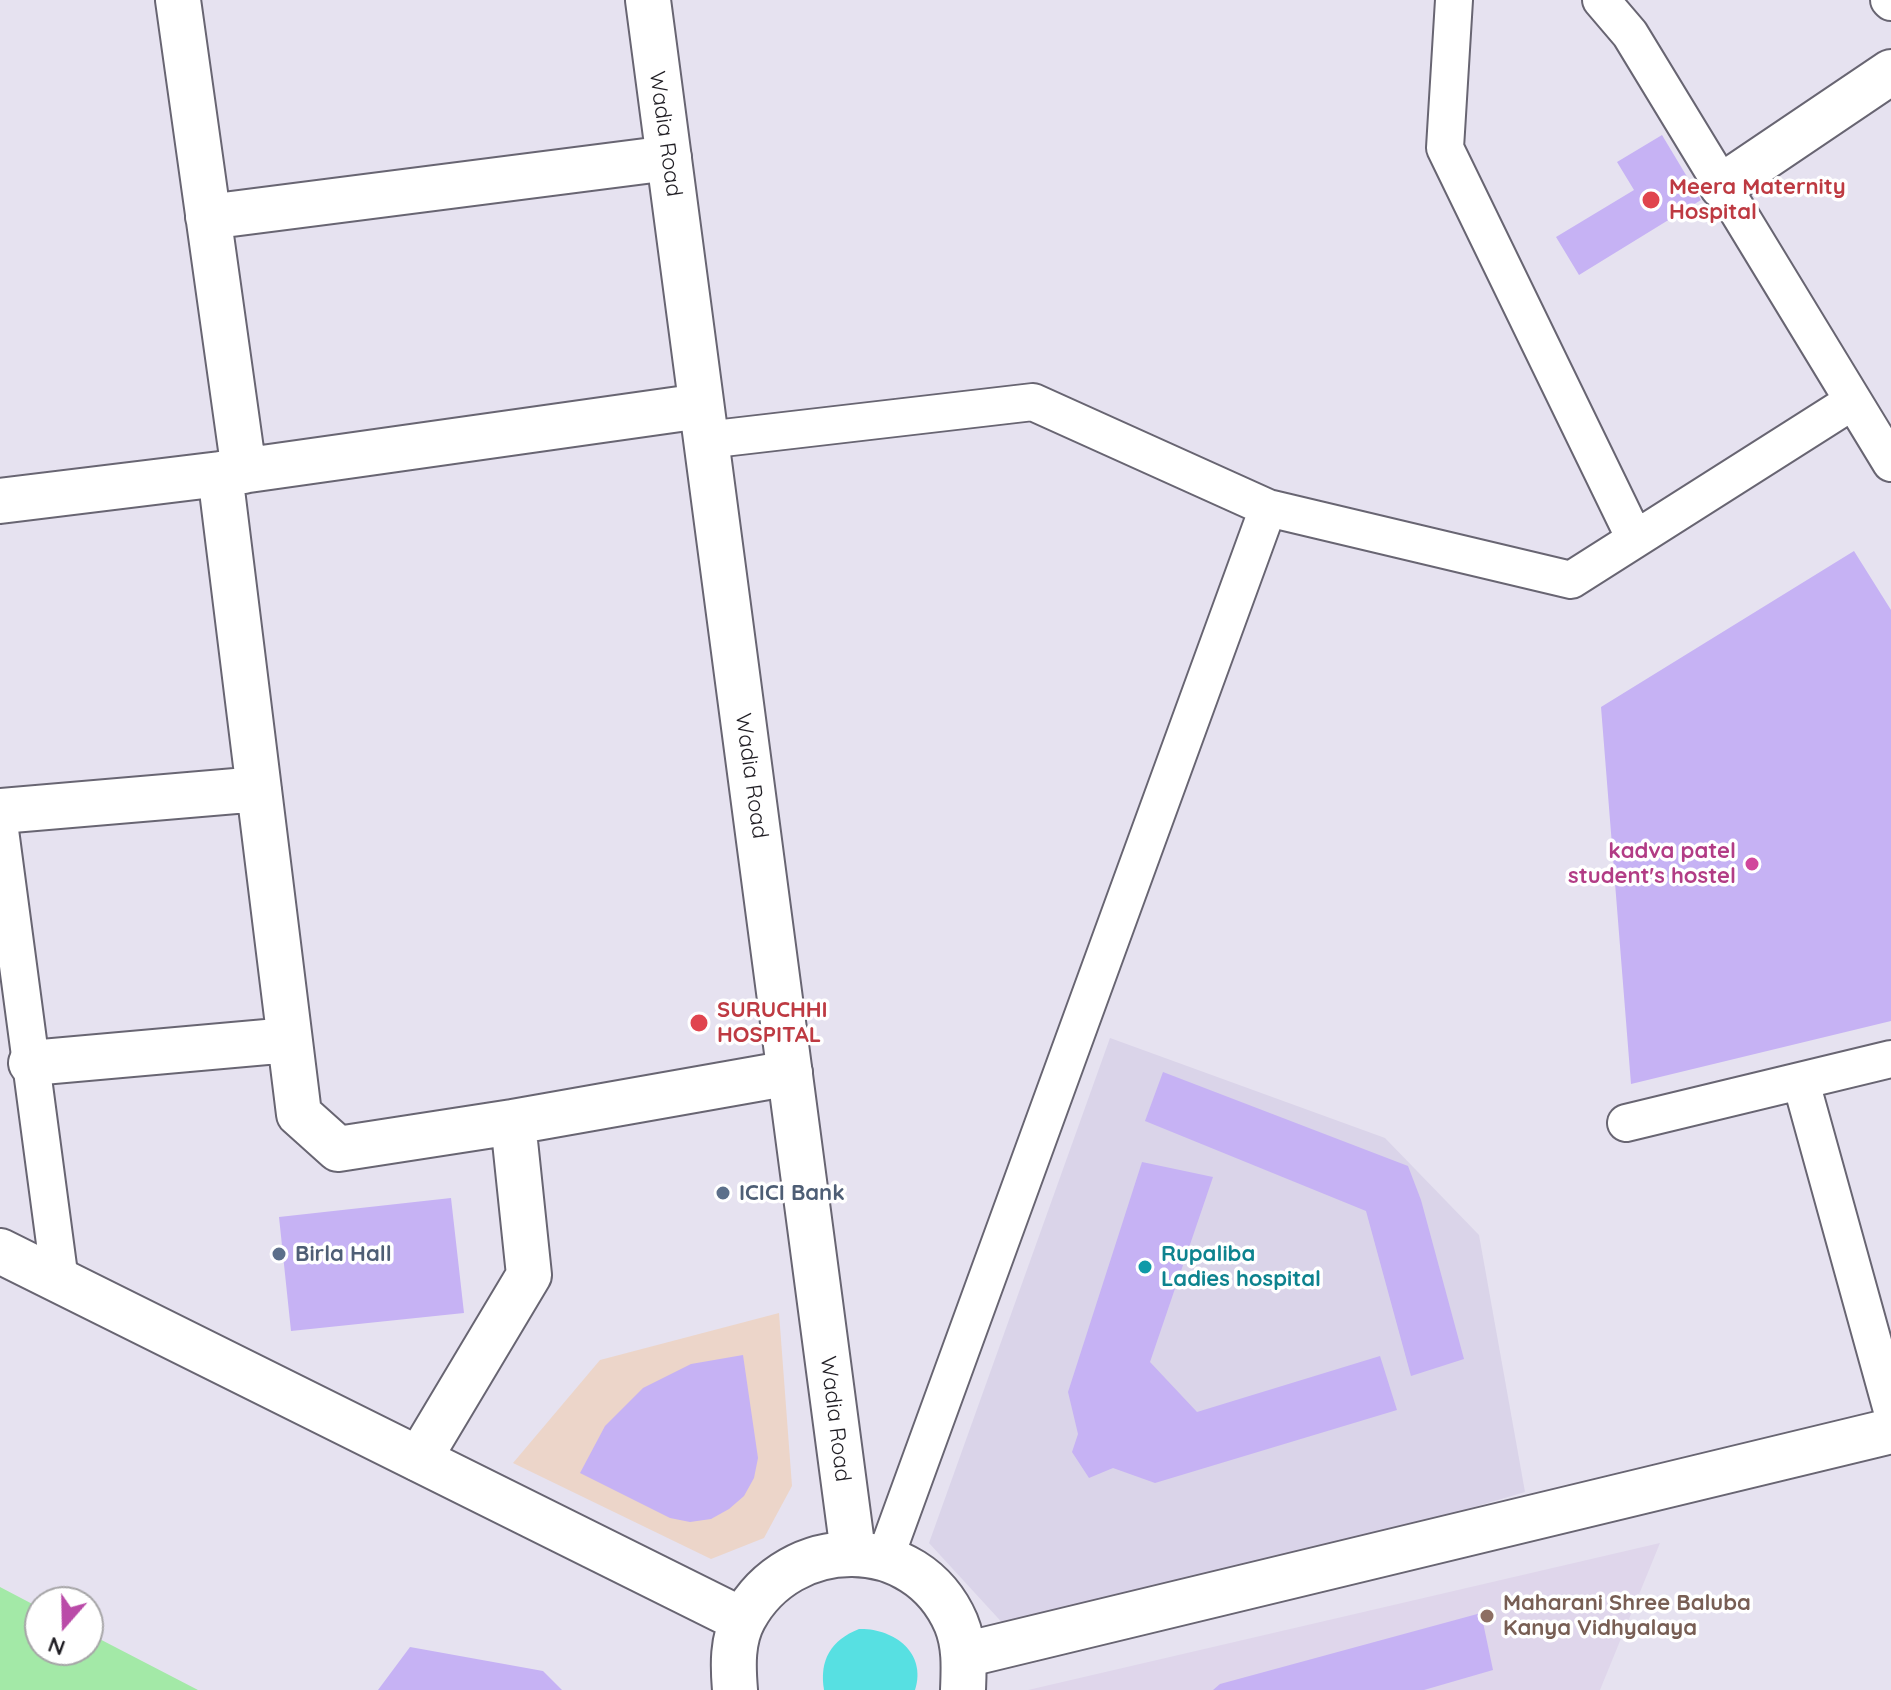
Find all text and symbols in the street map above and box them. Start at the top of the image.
street label: Wadia Road [643,70,687,198]
place label: Meera Maternity Hospital [1669,174,1846,226]
marker: Meera Maternity Hospital [1640,189,1662,211]
street label: Wadia Road [729,712,773,840]
place label: kadva patel student's hostel [1568,838,1736,890]
marker: kadva patel student's hostel [1743,855,1761,873]
place label: SURUCHHI HOSPITAL [717,997,828,1048]
marker: SURUCHHI HOSPITAL [688,1012,710,1034]
place label: ICICI Bank [739,1180,845,1206]
marker: ICICI Bank [714,1184,732,1202]
place label: Birla Hall [295,1241,392,1267]
place label: Rupaliba Ladies hospital [1161,1241,1321,1292]
marker: Birla Hall [270,1245,288,1263]
marker: Rupaliba Ladies hospital [1136,1258,1154,1276]
street label: Wadia Road [814,1355,856,1483]
north arrow [24,1586,104,1666]
place label: Maharani Shree Baluba Kanya Vidhyalaya [1503,1590,1751,1642]
marker: Maharani Shree Baluba Kanya Vidhyalaya [1478,1607,1496,1625]
text: N [44,1631,69,1663]

